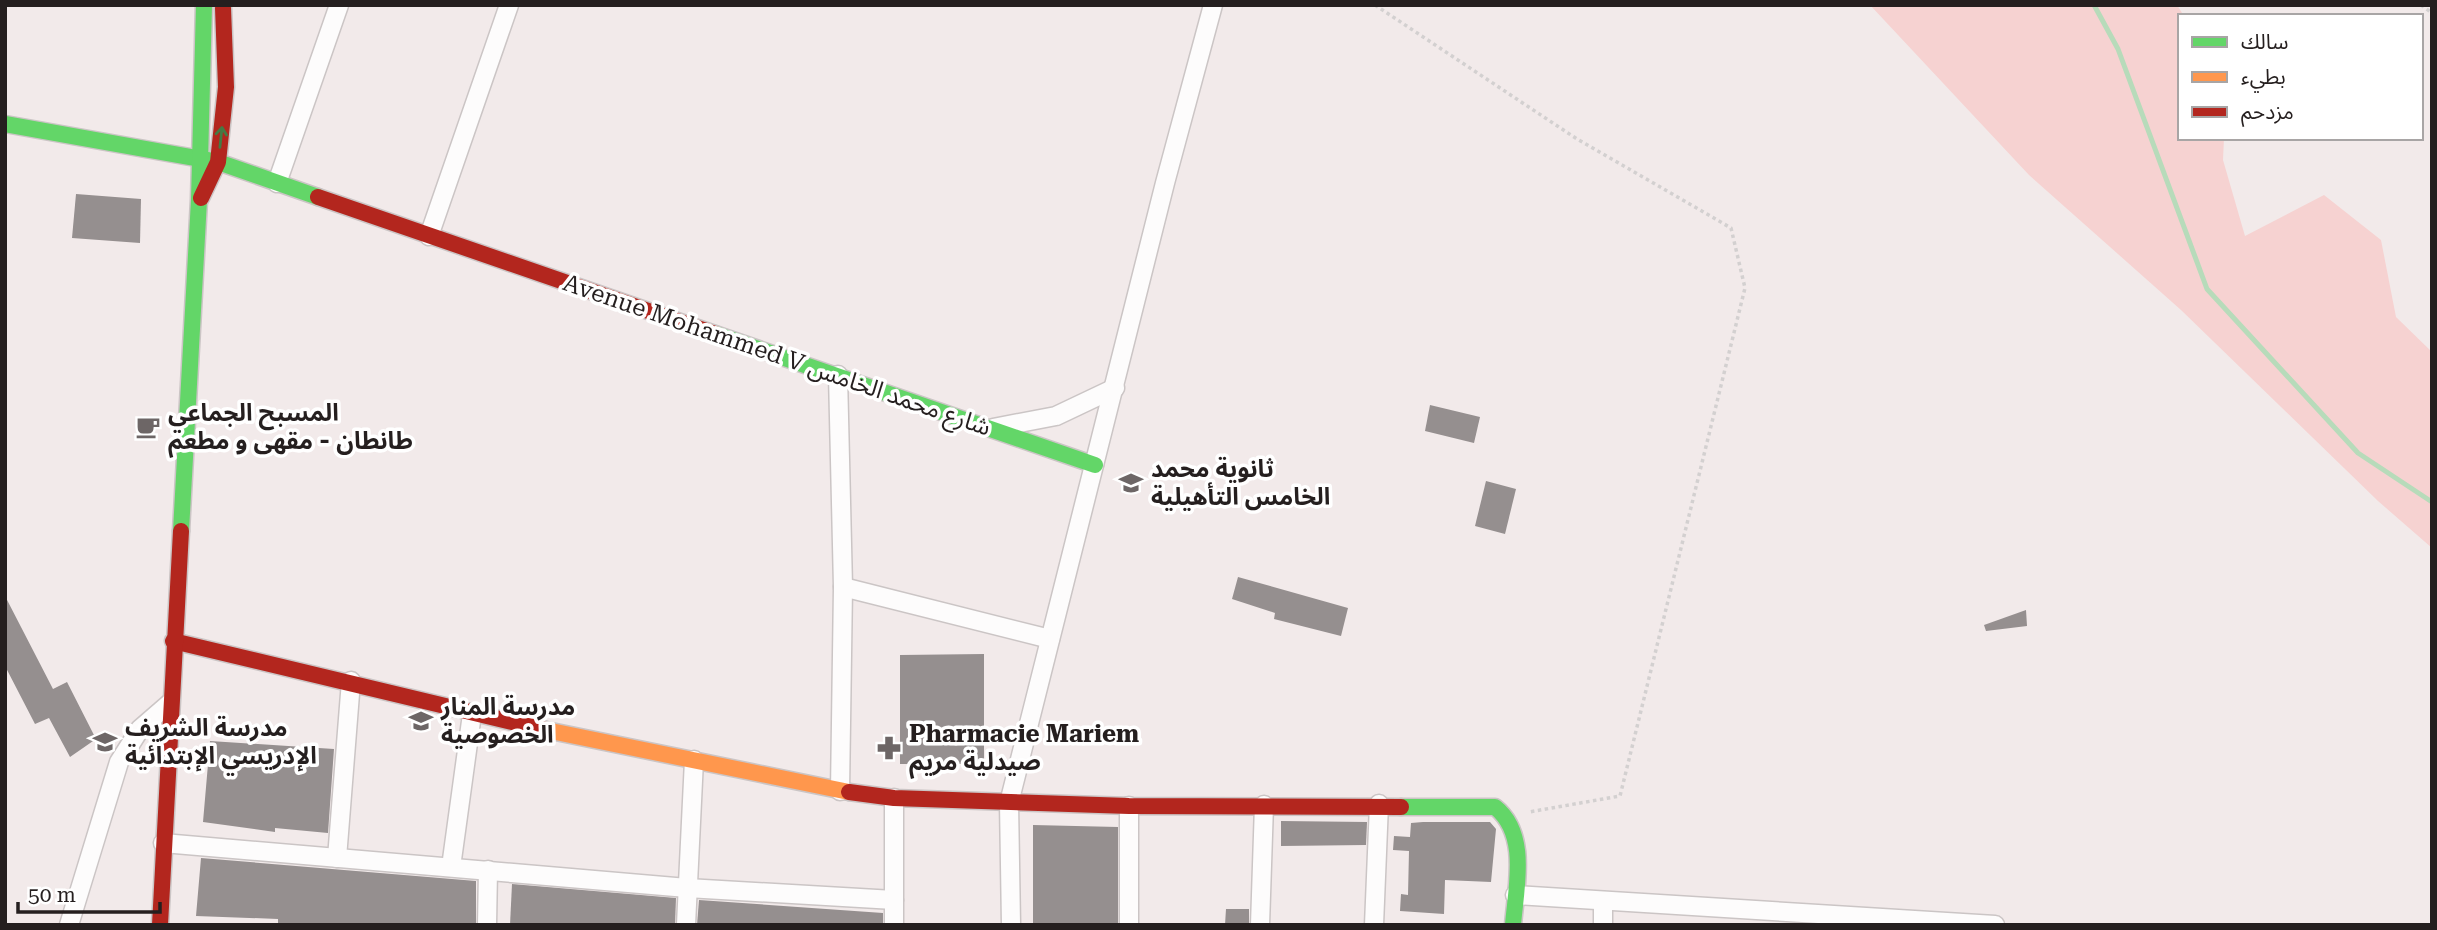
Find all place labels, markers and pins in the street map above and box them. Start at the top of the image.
place label: المسبح الجماعي طانطان - مقهى و مطعم [168,399,413,458]
cafe icon: المسبح الجماعي طانطان - مقهى و مطعم [134,413,162,441]
place label: ثانوية محمد الخامس التأهيلية [1151,455,1330,511]
school or university icon: ثانوية محمد الخامس التأهيلية [1117,469,1145,497]
place label: مدرسة المنار الخصوصية [440,693,575,749]
school or university icon: مدرسة المنار الخصوصية [407,707,435,735]
place label: مدرسة الشريف الإدريسي الإبتدائية [125,714,317,776]
place label: Pharmacie Mariem صيدلية مريم [909,720,1139,779]
school or university icon: مدرسة الشريف الإدريسي الإبتدائية [91,728,119,756]
pharmacy icon: Pharmacie Mariem صيدلية مريم [875,734,903,762]

